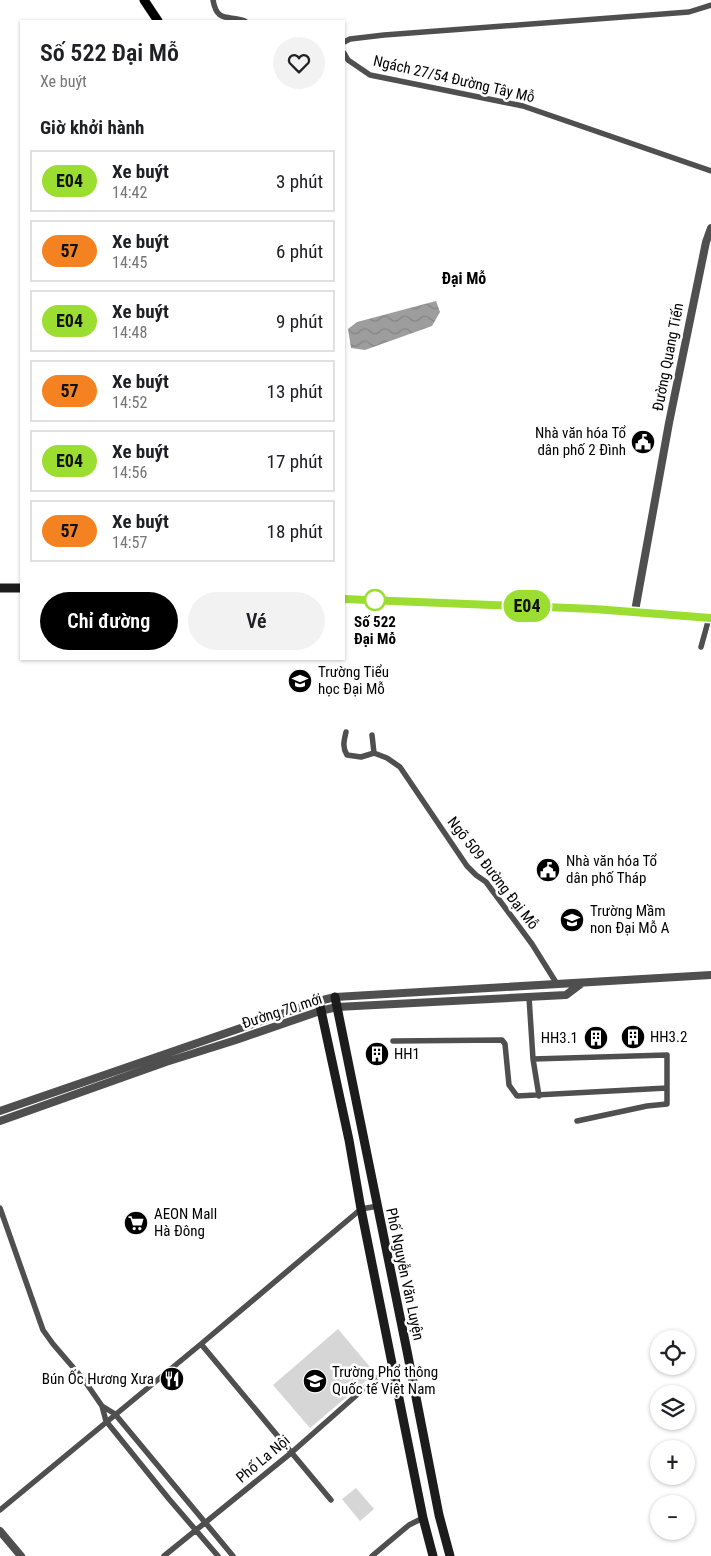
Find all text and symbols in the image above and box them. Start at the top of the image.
button: heart [273,37,325,89]
text: Số 522 Đại Mỗ [40,39,179,67]
street label: Ngách 27/54 Đường Tây Mỗ [372,52,536,106]
text: Xe buýt [40,72,87,91]
text: Giờ khởi hành [40,116,144,139]
text: Xe buýt [112,160,169,183]
text: E04 [56,170,83,191]
text: 3 phút [276,170,323,193]
text: 14:42 [112,183,147,202]
text: Xe buýt [112,230,169,253]
text: 57 [60,240,79,261]
text: 6 phút [276,240,323,263]
text: 14:45 [112,253,147,272]
district label: Đại Mỗ [442,269,486,288]
text: Xe buýt [112,300,169,323]
street label: Đường Quang Tiến [649,302,687,412]
text: E04 [56,310,83,331]
text: 9 phút [276,310,323,333]
text: 14:48 [112,323,147,342]
text: Xe buýt [112,370,169,393]
text: 57 [60,380,79,401]
text: 13 phút [267,380,323,403]
text: 14:52 [112,393,147,412]
place label: Nhà văn hóa Tổ dân phố 2 Đình [535,424,626,459]
public building icon: Nhà văn hóa Tổ dân phố 2 Đình [630,429,656,455]
text: Xe buýt [112,440,169,463]
text: E04 [56,450,83,471]
text: 17 phút [267,450,323,473]
text: 14:56 [112,463,147,482]
text: Xe buýt [112,510,169,533]
text: 57 [60,520,79,541]
text: 18 phút [267,520,323,543]
text: 14:57 [112,533,147,552]
marker: Số 522 Đại Mỗ [364,589,386,611]
line badge: E04 [498,590,556,622]
button: Chỉ đường [40,592,178,650]
button: Vé [188,592,325,650]
text: E04 [513,595,541,616]
place label: Số 522 Đại Mỗ [354,613,396,648]
place label: Trường Tiểu học Đại Mỗ [318,663,389,698]
school or university icon: Trường Tiểu học Đại Mỗ [287,668,313,694]
street label: Ngõ 509 Đường Đại Mỗ [444,813,542,933]
place label: Nhà văn hóa Tổ dân phố Tháp [566,852,658,887]
public building icon: Nhà văn hóa Tổ dân phố Tháp [535,857,561,883]
place label: Trường Mầm non Đại Mỗ A [590,902,670,937]
school or university icon: Trường Mầm non Đại Mỗ A [559,907,585,933]
street label: Đường 70 mới [240,990,324,1032]
building icon: HH3.2 [620,1024,646,1050]
building icon: HH3.1 [583,1025,609,1051]
place label: HH3.2 [650,1028,687,1046]
place label: HH3.1 [541,1029,578,1047]
building icon: HH1 [364,1041,390,1067]
place label: HH1 [394,1045,420,1063]
place label: AEON Mall Hà Đông [154,1205,217,1240]
street label: Phố Nguyễn Văn Luyện [382,1206,428,1342]
supermarket icon: AEON Mall Hà Đông [123,1210,149,1236]
map controls [650,1330,695,1540]
button: locate [650,1330,695,1375]
place label: Trường Phổ thông Quốc tế Việt Nam [332,1363,438,1398]
restaurant icon: Bún Ốc Hương Xưa [159,1366,185,1392]
school or university icon: Trường Phổ thông Quốc tế Việt Nam [302,1368,328,1394]
place label: Bún Ốc Hương Xưa [42,1369,154,1388]
button: layers [650,1385,695,1430]
street label: Phố La Nội [232,1431,294,1487]
button: + [650,1440,695,1485]
button: − [650,1495,695,1540]

